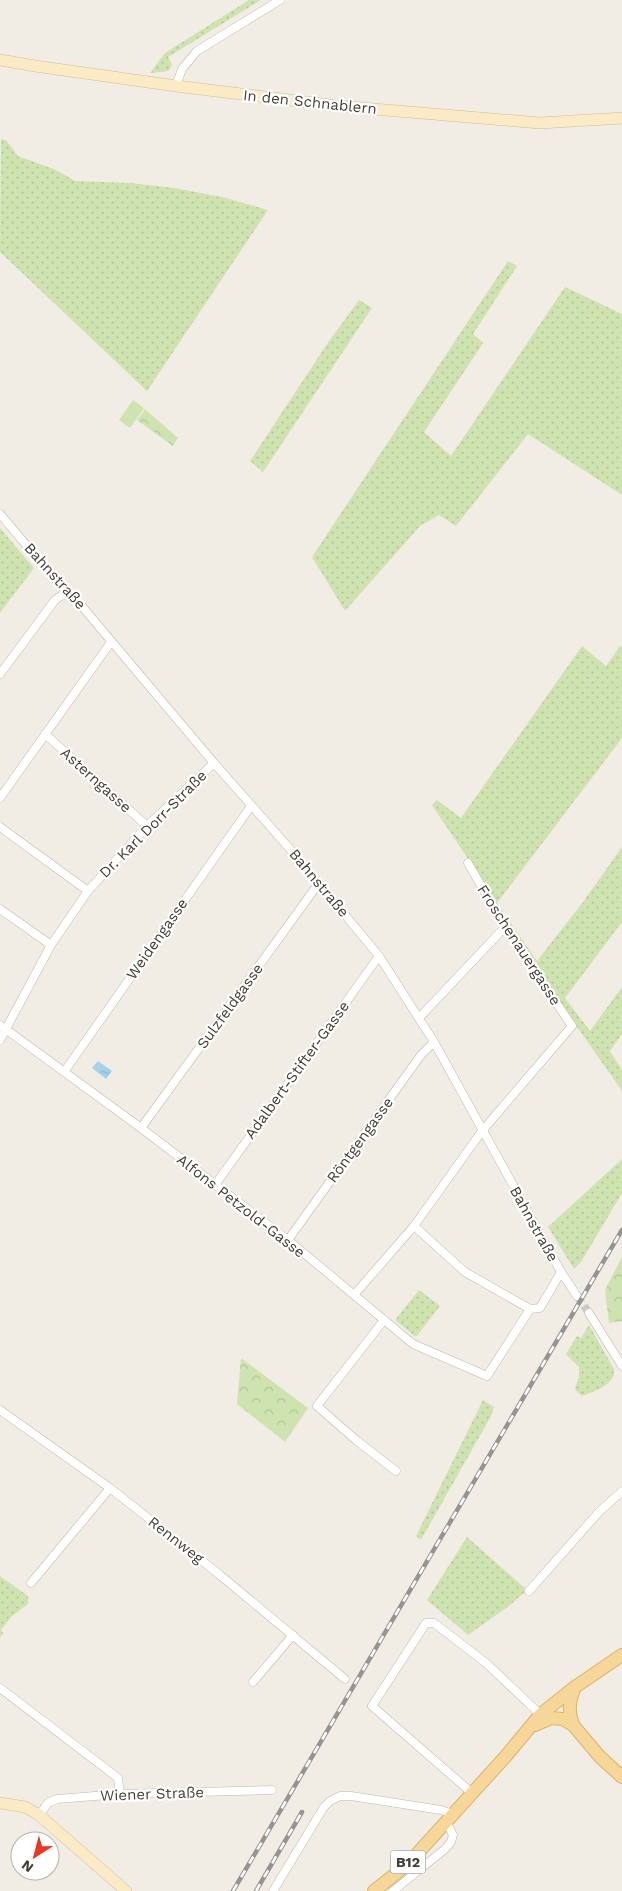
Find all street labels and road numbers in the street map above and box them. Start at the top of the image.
street label: In den Schnablern [242,86,378,118]
street label: Bahnstraße [20,539,90,613]
street label: Asterngasse [57,744,135,816]
street label: Dr. Karl Dorr-Straße [95,766,211,882]
street label: Bahnstraße [285,845,353,921]
street label: Froschenauergasse [473,881,565,1009]
street label: Weidengasse [122,895,192,983]
street label: Sulzfeldgasse [193,960,267,1052]
street label: Adalbert-Stifter-Gasse [241,998,353,1142]
street label: Röntgengasse [323,1094,397,1186]
street label: Alfons Petzold-Gasse [173,1150,309,1262]
street label: Bahnstraße [506,1183,562,1265]
street label: Rennweg [145,1513,207,1567]
street label: Wiener Straße [100,1783,204,1805]
road number: B12 [390,1850,426,1874]

